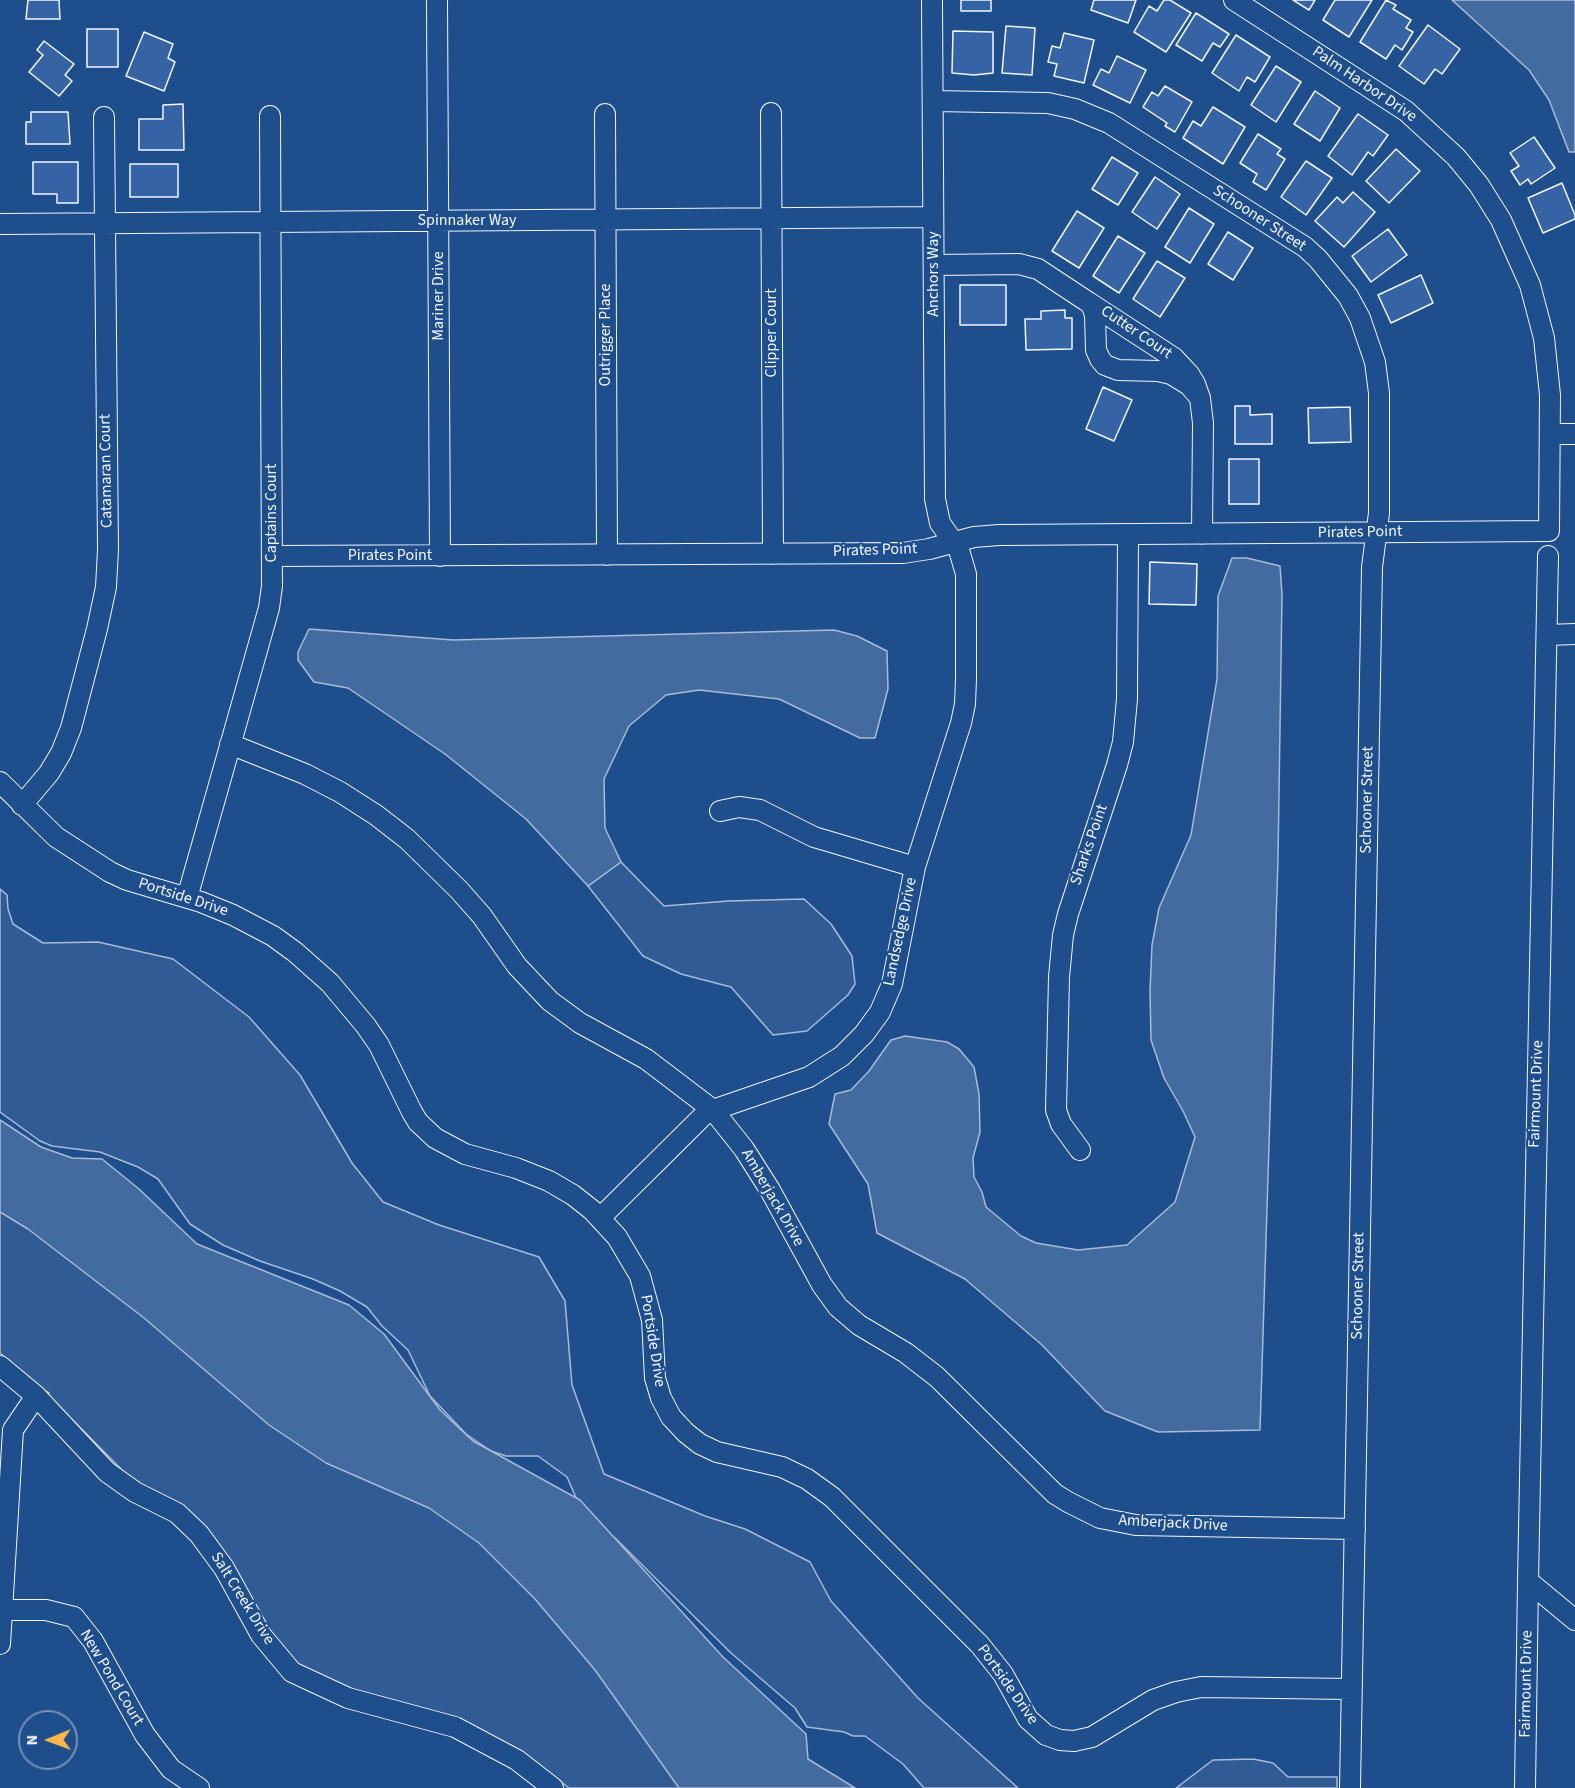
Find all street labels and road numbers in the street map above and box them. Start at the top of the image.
street label: Palm Harbor Drive [1308,43,1420,127]
street label: Schooner Street [1209,182,1309,256]
street label: Spinnaker Way [417,211,517,231]
street label: Anchors Way [924,231,944,317]
street label: Mariner Drive [429,251,449,341]
street label: Outrigger Place [596,284,616,386]
street label: Clipper Court [762,288,782,378]
street label: Cutter Court [1097,302,1175,364]
street label: Catamaran Court [96,414,118,528]
street label: Captains Court [262,464,282,562]
street label: Pirates Point [1318,523,1402,543]
street label: Pirates Point [832,540,918,562]
street label: Pirates Point [348,546,432,566]
street label: Schooner Street [1357,746,1379,854]
street label: Sharks Point [1067,802,1113,888]
street label: Portside Drive [136,874,230,922]
street label: Landsedge Drive [880,876,922,988]
street label: Fairmount Drive [1526,1040,1548,1148]
street label: Amberjack Drive [736,1146,808,1250]
street label: Schooner Street [1348,1232,1370,1340]
street label: Portside Drive [635,1293,669,1389]
street label: Amberjack Drive [1118,1512,1228,1536]
street label: Salt Creek Drive [206,1549,278,1649]
street label: New Pond Court [75,1626,147,1730]
street label: Fairmount Drive [1516,1630,1538,1738]
street label: Portside Drive [972,1641,1042,1729]

